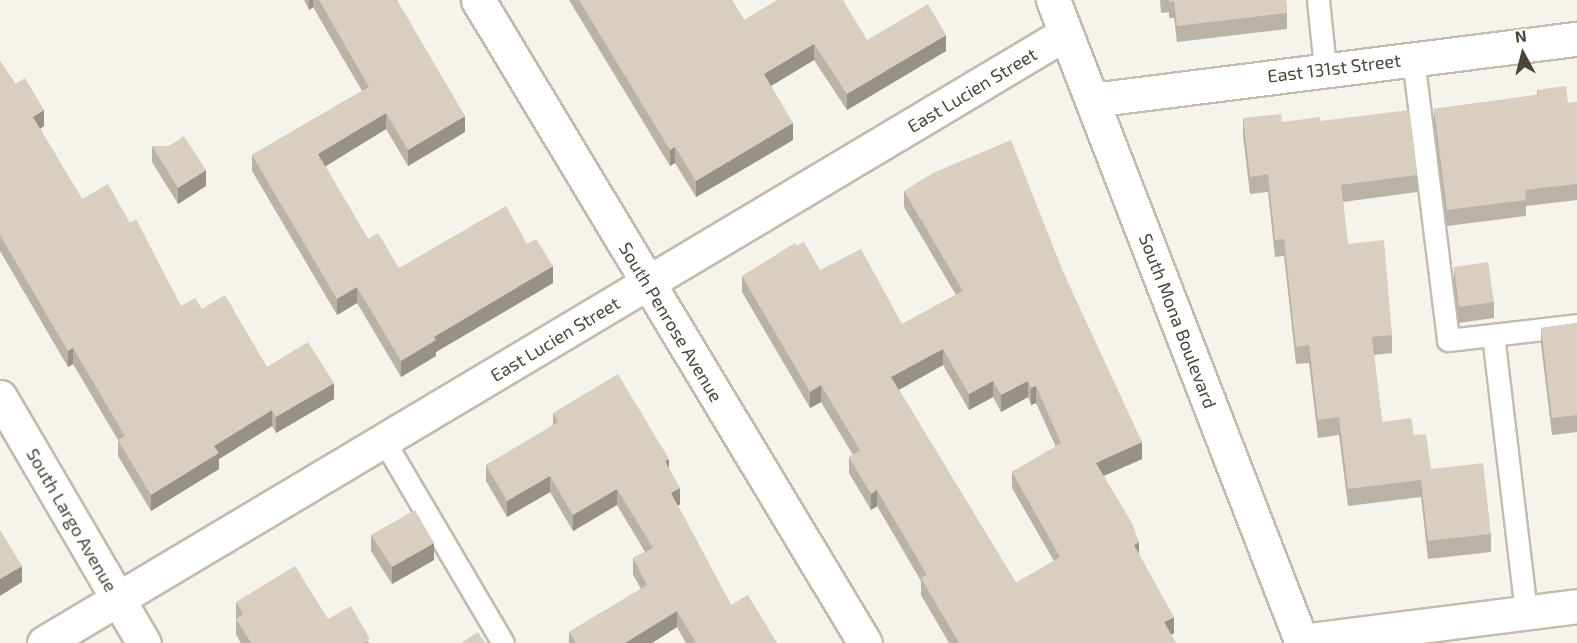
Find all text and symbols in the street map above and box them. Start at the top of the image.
north arrow [1493,24,1553,84]
text: N [1514,26,1528,46]
street label: East Lucien Street [903,43,1041,137]
street label: East 131st Street [1266,49,1402,87]
street label: South Mona Boulevard [1135,231,1221,411]
street label: South Penrose Avenue [615,238,727,406]
street label: East Lucien Street [486,292,624,386]
street label: South Largo Avenue [22,444,122,596]

